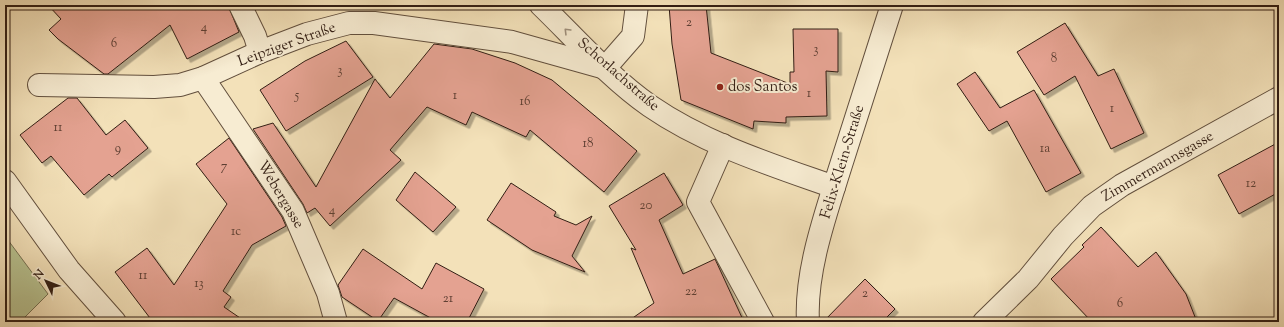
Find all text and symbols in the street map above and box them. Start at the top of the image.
house number: 2 [686,14,692,32]
street label: Leipziger Straße [235,18,339,72]
house number: 4 [201,19,208,37]
one-way arrow [564,28,572,36]
street label: Schorlachstraße [572,33,664,117]
house number: 6 [111,35,117,53]
house number: 3 [813,41,819,59]
house number: 8 [1051,50,1057,68]
house number: 3 [337,62,343,80]
place label: dos Santos [728,77,798,98]
marker: dos Santos [715,82,725,92]
house number: 1 [807,85,812,103]
house number: 5 [294,87,300,105]
house number: 1 [453,87,458,105]
house number: 16 [520,93,530,111]
house number: 1 [1110,100,1115,118]
street label: Felix-Klein-Straße [816,102,870,222]
house number: 11 [54,119,63,137]
street label: Zimmermannsgasse [1098,126,1218,208]
house number: 18 [583,135,593,153]
house number: 9 [115,140,121,158]
house number: 1a [1040,140,1050,158]
street label: Webergasse [251,157,309,233]
house number: 7 [221,158,228,176]
house number: 12 [1246,175,1256,193]
house number: 20 [640,197,653,215]
house number: 4 [329,202,336,220]
house number: 1c [231,223,241,241]
north arrow [26,261,66,301]
text: N [30,266,48,284]
house number: 11 [139,267,148,285]
house number: 13 [194,275,204,293]
house number: 22 [685,283,697,301]
house number: 2 [862,285,868,303]
house number: 21 [443,290,454,308]
house number: 6 [1117,295,1123,313]

